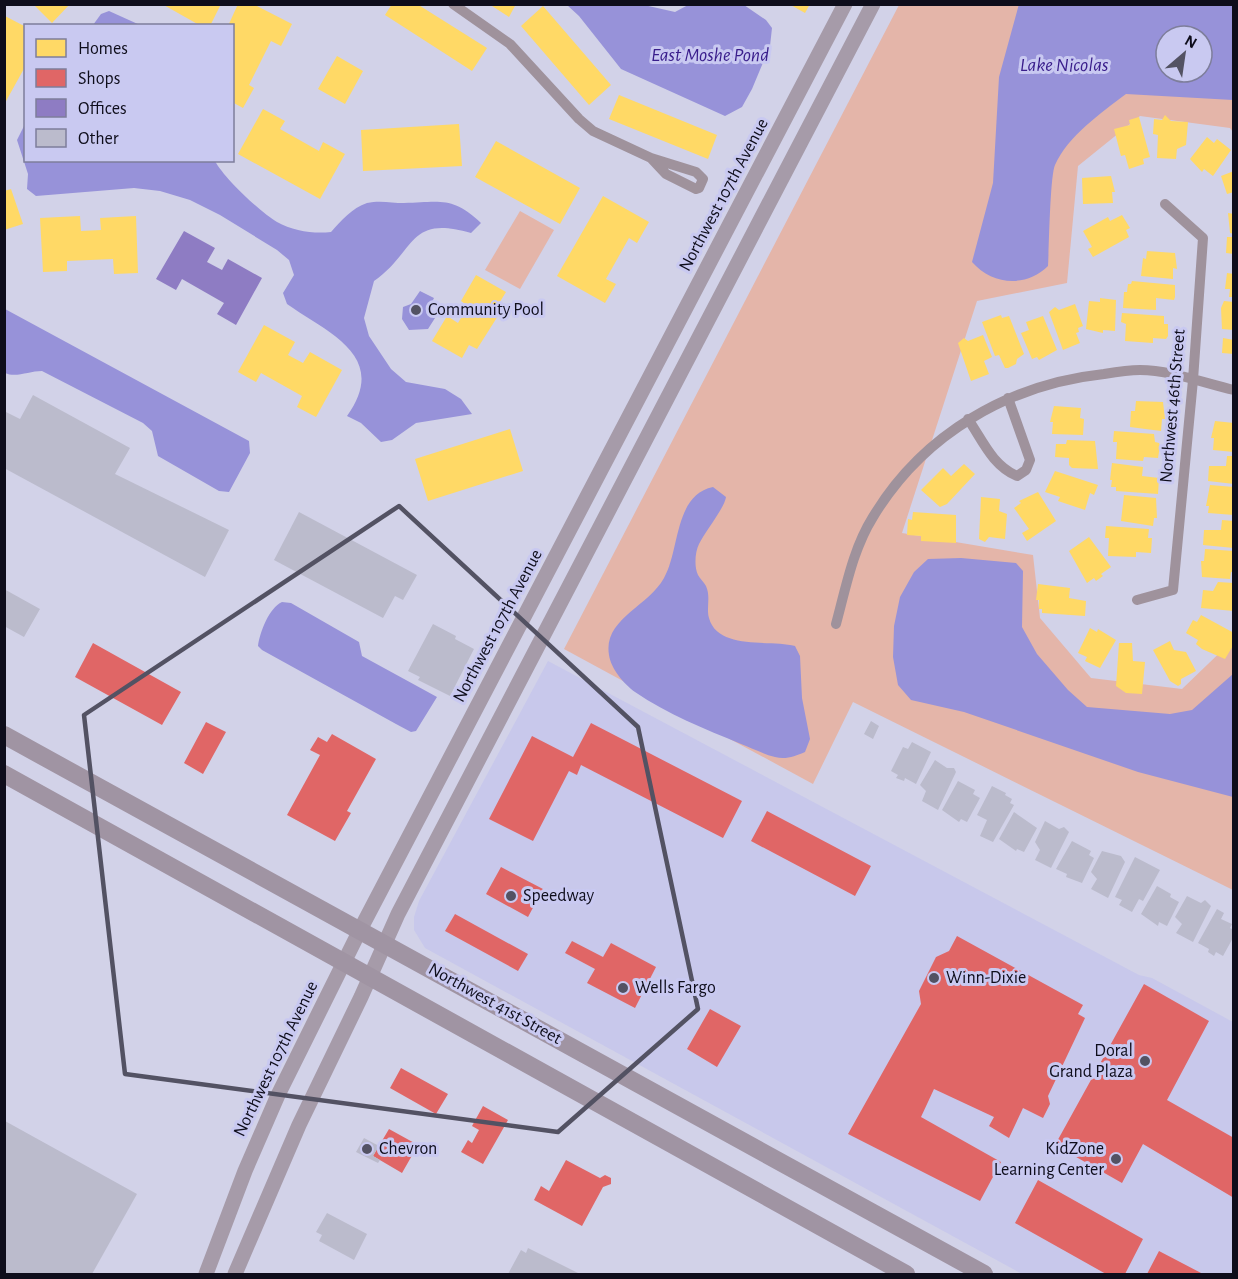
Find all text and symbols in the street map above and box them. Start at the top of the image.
legend [24,24,234,162]
north arrow [1154,24,1214,84]
text: N [1182,32,1200,51]
text: Homes [78,40,128,58]
water label: East Moshe Pond [651,45,769,65]
water label: Lake Nicolas [1020,55,1109,75]
text: Shops [78,70,120,88]
text: Offices [78,100,127,118]
street label: Northwest 107th Avenue [676,116,772,274]
text: Other [78,130,119,148]
place label: Community Pool [428,301,544,319]
marker: Community Pool [409,303,423,317]
street label: Northwest 46th Street [1157,328,1189,484]
street label: Northwest 107th Avenue [450,547,546,705]
place label: Speedway [523,887,594,905]
marker: Speedway [504,889,518,903]
street label: Northwest 41st Street [425,960,565,1048]
place label: Winn-Dixie [946,969,1026,987]
marker: Winn-Dixie [927,971,941,985]
street label: Northwest 107th Avenue [231,978,321,1140]
place label: Wells Fargo [635,979,716,997]
marker: Wells Fargo [616,981,630,995]
place label: Doral Grand Plaza [1049,1042,1133,1081]
marker: Doral Grand Plaza [1138,1054,1152,1068]
place label: Chevron [379,1140,437,1158]
place label: KidZone Learning Center [994,1140,1104,1179]
marker: Chevron [360,1142,374,1156]
marker: KidZone Learning Center [1109,1152,1123,1166]

